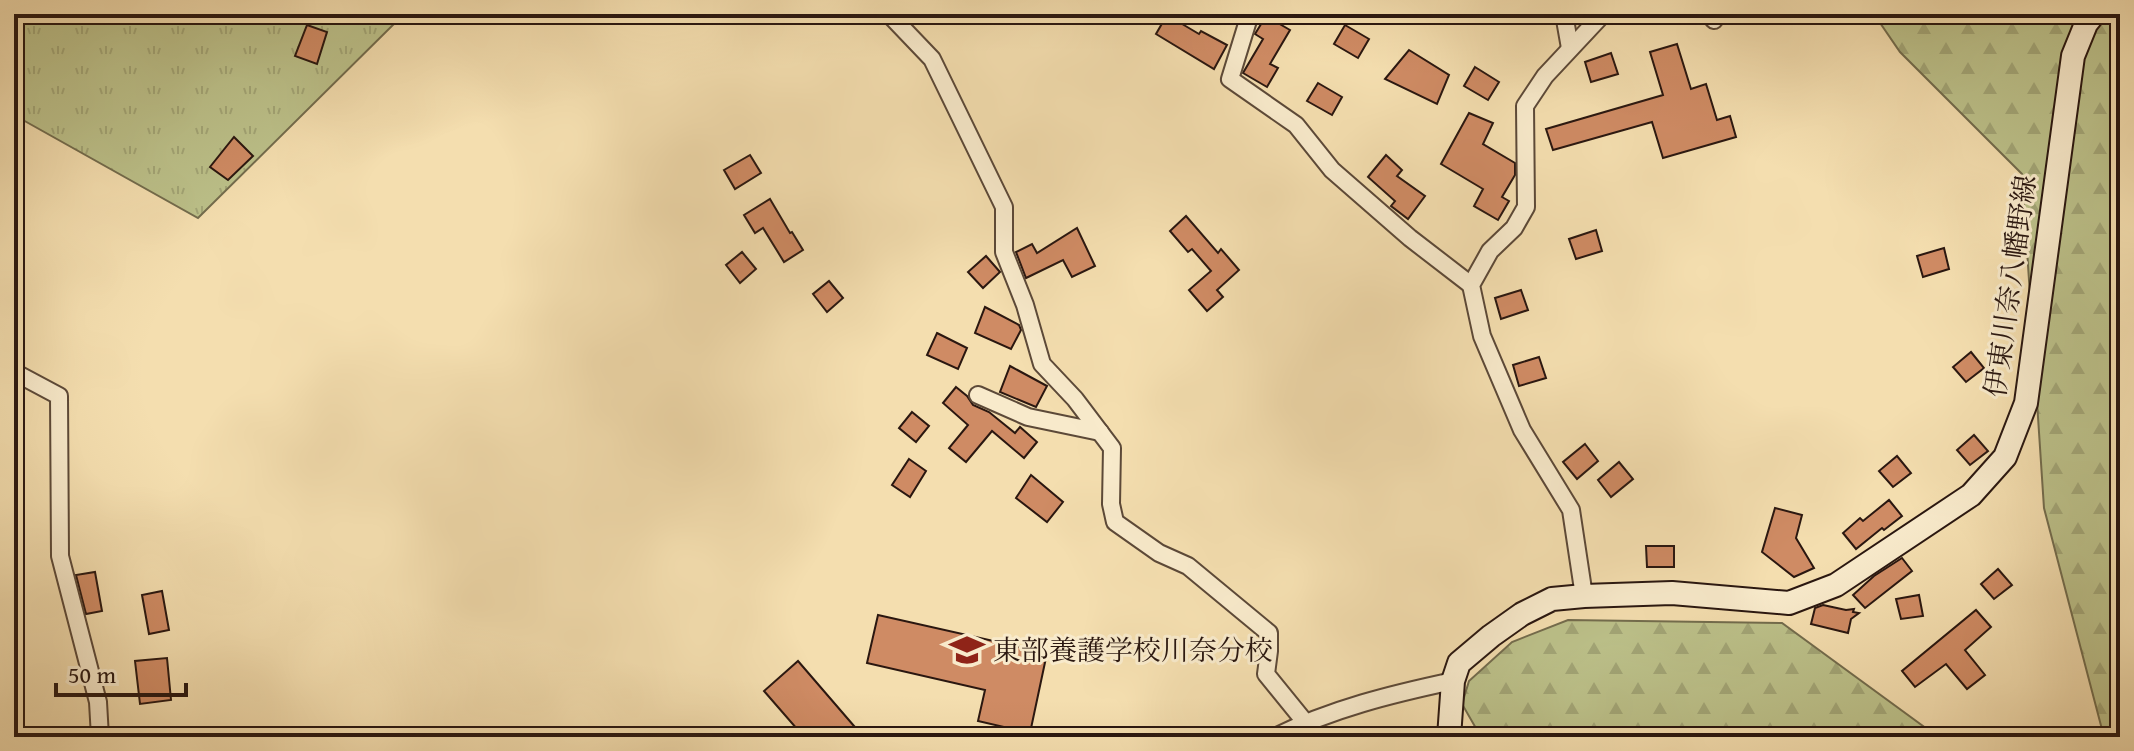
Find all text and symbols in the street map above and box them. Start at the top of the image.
street label: 伊東川奈八幡野線 [1974,172,2045,400]
place label: 東部養護学校川奈分校 [993,629,1273,670]
school or university icon: 東部養護学校川奈分校 [948,631,986,669]
scale bar [56,647,186,697]
text: 50 m [68,657,116,692]

